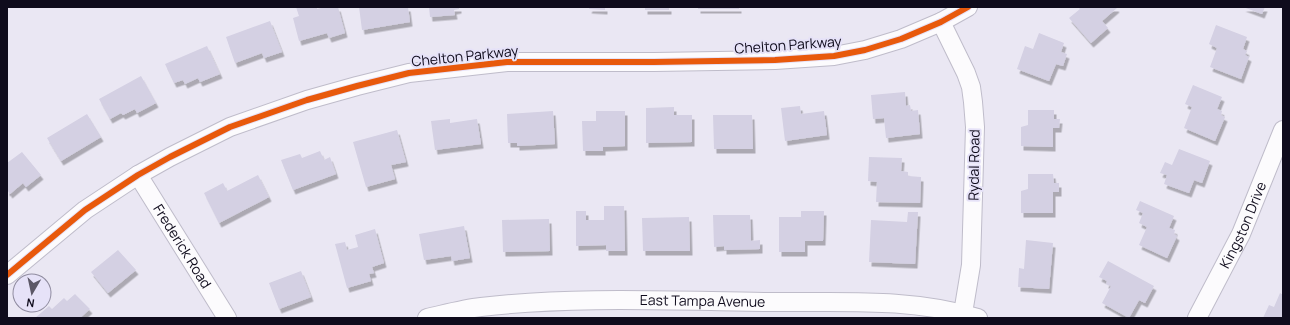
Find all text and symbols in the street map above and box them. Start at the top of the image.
street label: Chelton Parkway [734,31,843,58]
street label: Chelton Parkway [411,40,520,71]
street label: Rydal Road [963,129,984,201]
street label: Kingston Drive [1215,179,1270,271]
street label: Frederick Road [149,200,216,292]
north arrow [12,273,52,313]
street label: East Tampa Avenue [640,290,765,311]
text: N [25,295,35,311]

